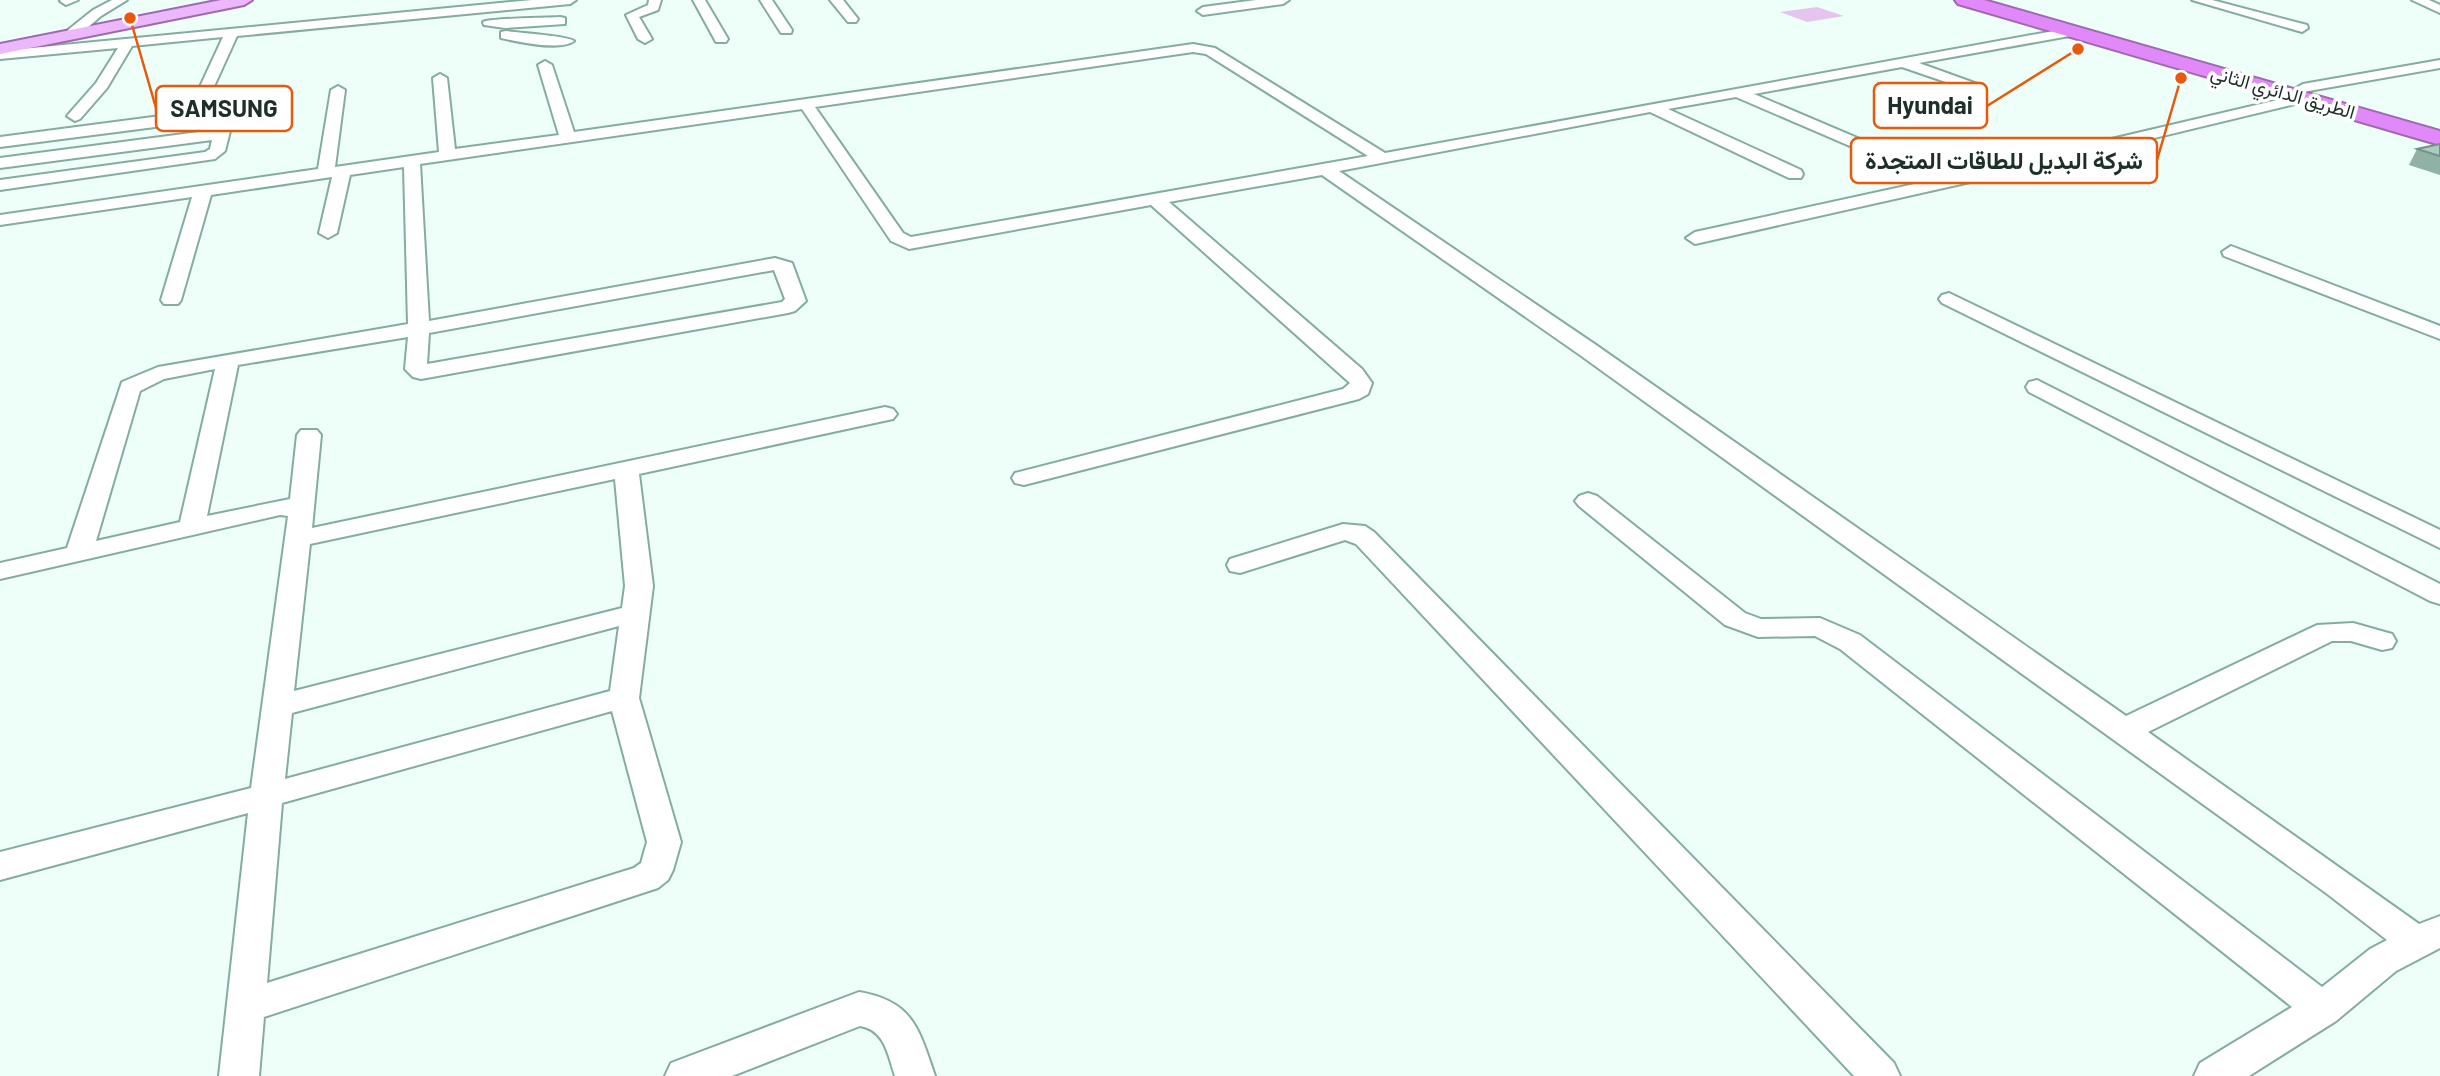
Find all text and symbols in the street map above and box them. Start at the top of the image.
street label: الطريق الدائري الثاني [2207,60,2358,128]
callout: Hyundai [1874,83,1987,128]
callout: SAMSUNG [156,86,292,131]
text: Hyundai [1887,90,1973,119]
text: SAMSUNG [170,93,278,122]
callout: شركة البديل للطاقات المتجدة [1851,138,2157,183]
text: شركة البديل للطاقات المتجدة [1865,145,2143,176]

